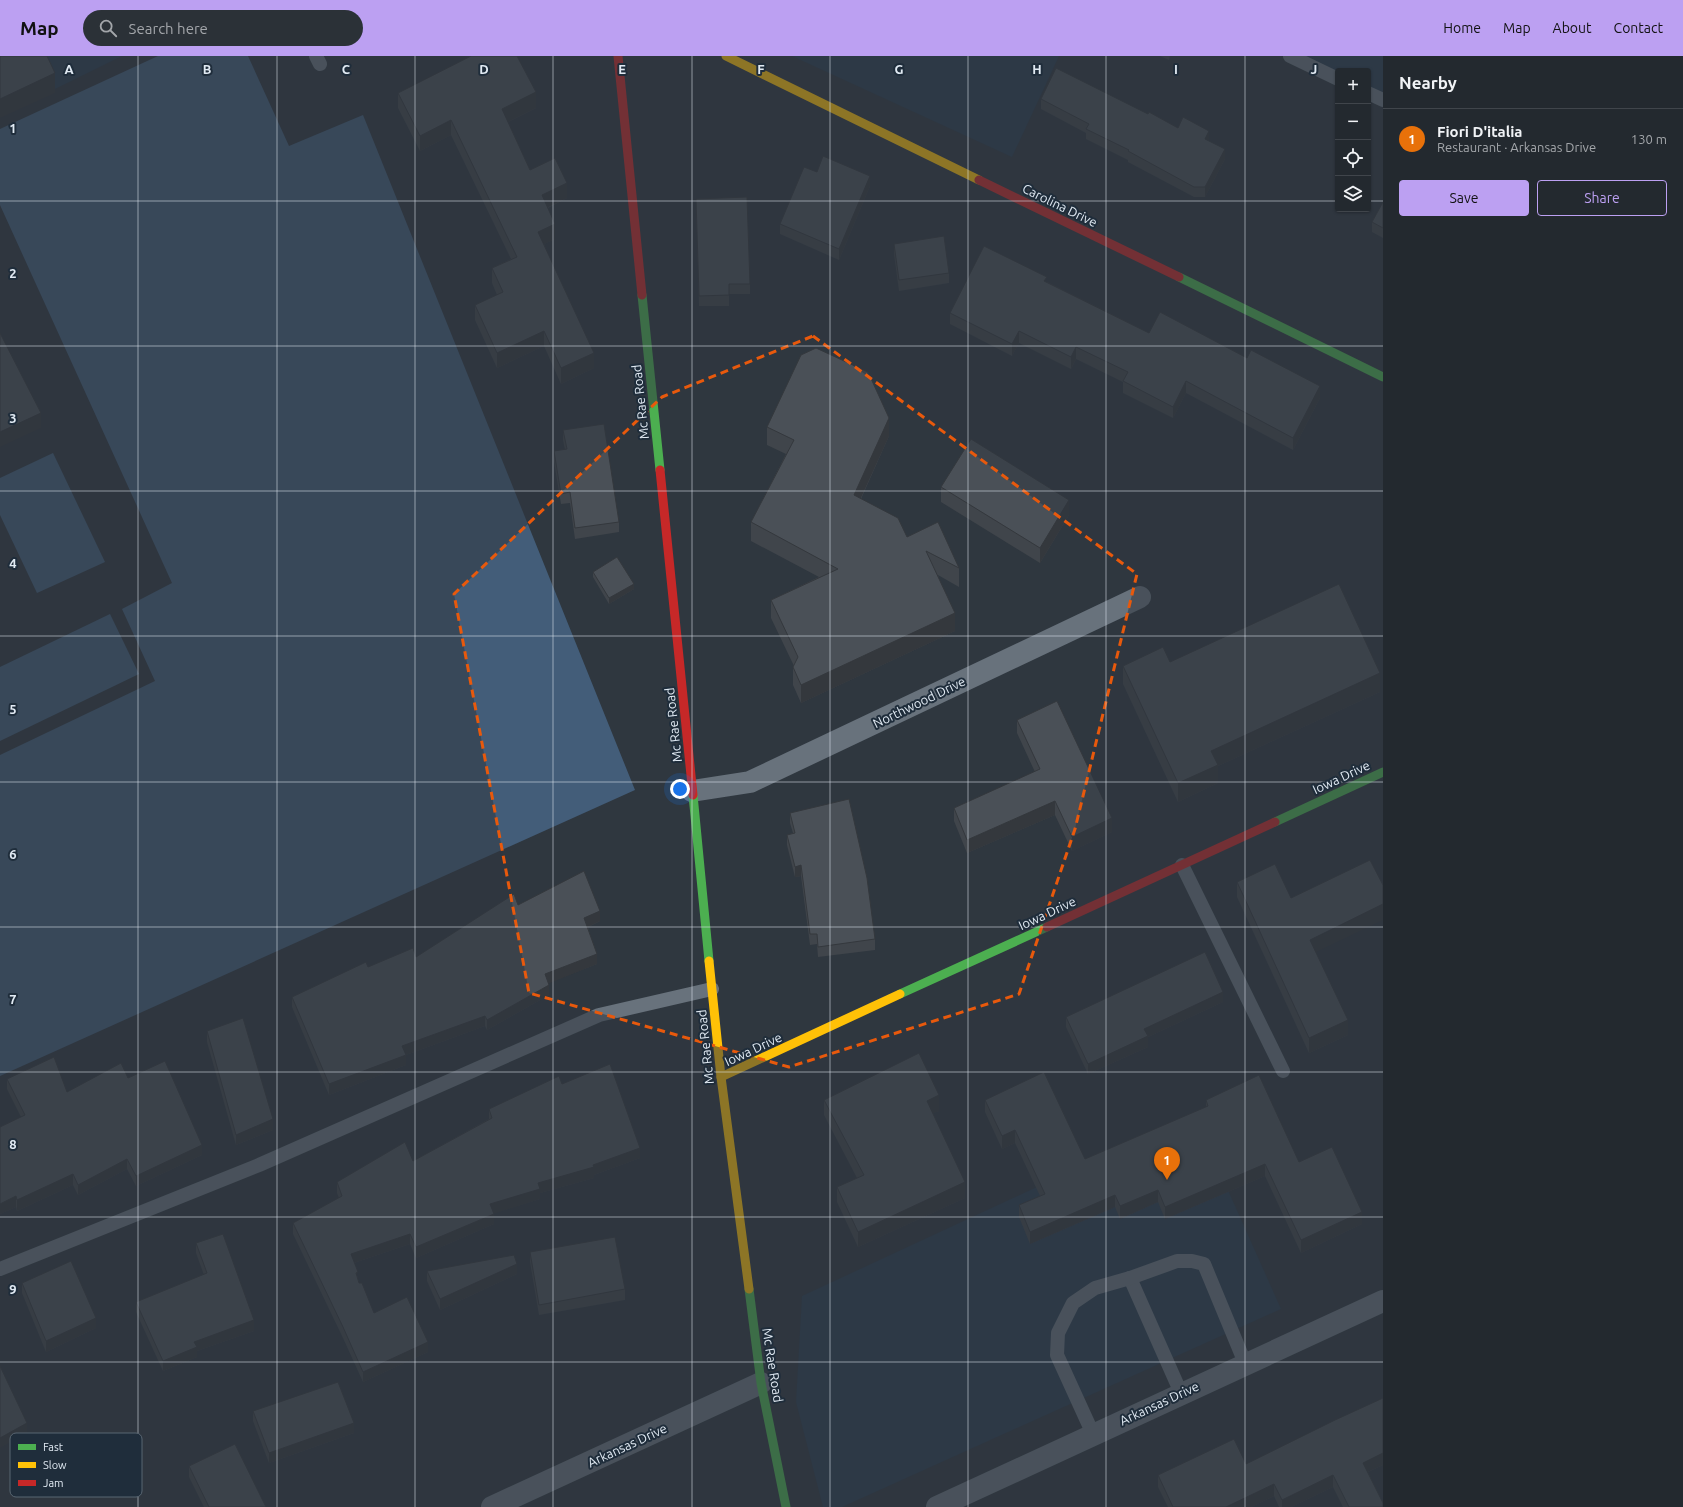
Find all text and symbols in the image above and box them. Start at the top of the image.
search box [83,10,363,46]
text: Map [20,17,59,39]
icon: search [97,17,119,39]
text: Search here [129,20,208,37]
text: Home [1443,20,1481,36]
text: Map [1503,20,1531,36]
text: About [1553,20,1592,36]
text: Contact [1614,20,1663,36]
text: A [64,62,74,76]
text: B [203,62,212,76]
text: C [342,62,351,76]
text: D [479,62,489,76]
text: E [618,62,626,76]
text: F [757,62,765,76]
text: G [895,62,904,76]
text: H [1032,62,1042,76]
text: I [1174,62,1178,76]
text: J [1311,62,1317,76]
map controls [1335,68,1371,212]
button: + [1335,68,1371,104]
text: Nearby [1399,73,1457,92]
button: − [1335,104,1371,140]
text: 1 [9,121,17,135]
text: Fiori D'italia [1437,123,1523,140]
text: 1 [1408,132,1416,146]
text: 130 m [1631,132,1667,146]
button: locate [1335,140,1371,176]
text: Restaurant · Arkansas Drive [1437,140,1596,154]
button: layers [1335,176,1371,212]
button: Save [1399,180,1529,216]
button: Share [1537,180,1667,216]
street label: Carolina Drive [1020,181,1100,229]
text: 2 [9,266,17,280]
street label: Mc Rae Road [629,364,651,440]
text: 3 [9,411,17,425]
text: 4 [9,556,17,570]
street label: Northwood Drive [871,674,967,730]
street label: Mc Rae Road [662,687,684,763]
text: 5 [9,702,17,716]
street label: Iowa Drive [1310,758,1372,796]
your location [670,779,690,799]
text: 6 [9,847,17,861]
street label: Iowa Drive [1016,894,1078,932]
text: 7 [9,992,17,1006]
street label: Mc Rae Road [694,1009,716,1085]
street label: Iowa Drive [722,1030,784,1068]
text: 8 [9,1137,17,1151]
pin: 1 [1154,1147,1180,1180]
text: 9 [9,1282,17,1296]
street label: Mc Rae Road [760,1327,786,1403]
street label: Arkansas Drive [1117,1379,1201,1427]
street label: Arkansas Drive [585,1421,669,1469]
legend [10,1433,142,1497]
text: Fast [43,1441,64,1453]
text: Slow [43,1459,67,1471]
text: Jam [43,1477,64,1489]

